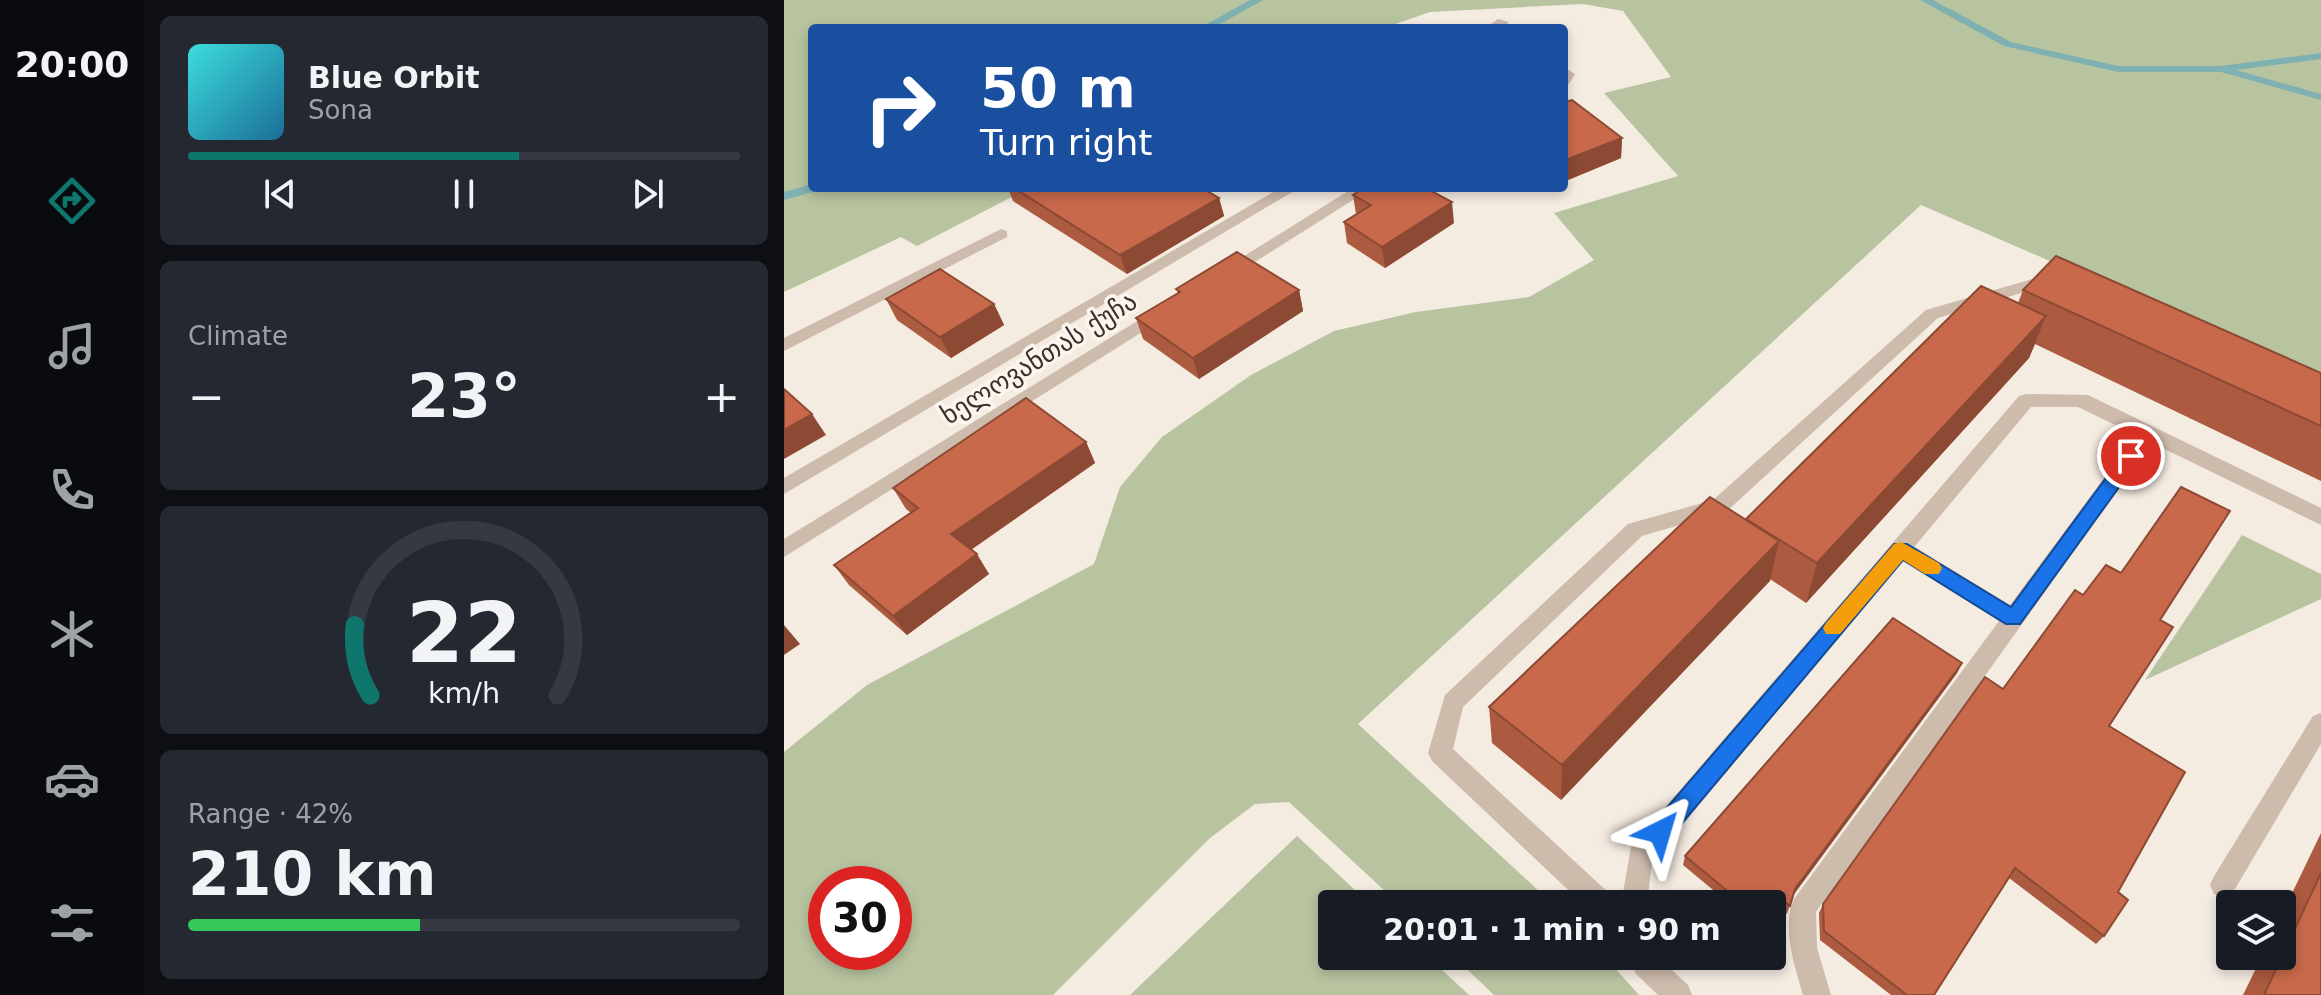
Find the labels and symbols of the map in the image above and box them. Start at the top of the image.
street label: ხელოვანთას ქუჩა [936,286,1142,430]
pin [2097,422,2165,490]
position arrow [1618,790,1702,874]
speed limit sign: 30 [808,866,912,970]

